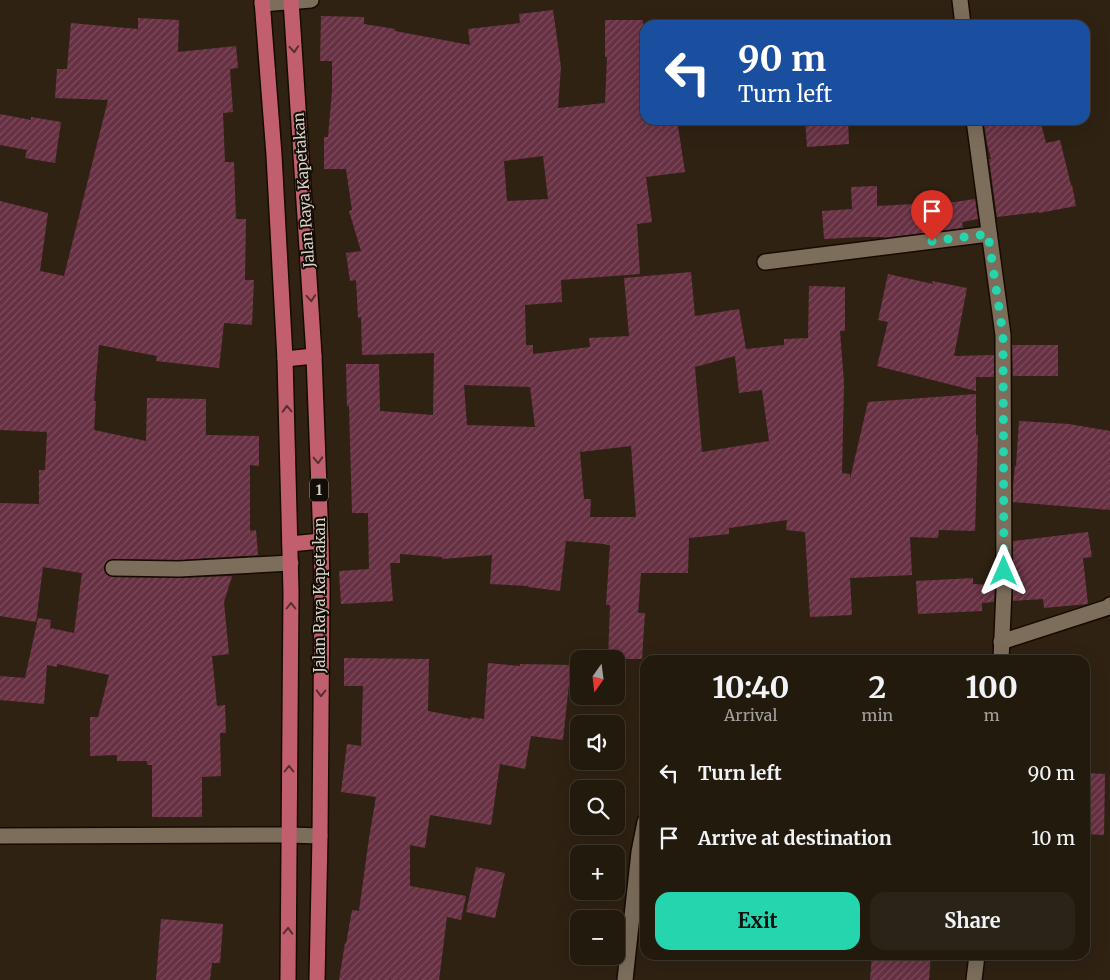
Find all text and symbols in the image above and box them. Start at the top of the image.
text: 90 m [738,37,826,81]
icon: left [655,40,720,105]
one-way arrow [289,45,300,53]
text: Turn left [738,80,832,108]
street label: Jalan Raya Kapetakan [289,112,318,269]
pin [911,190,953,241]
icon: arrive [918,197,946,225]
one-way arrow [305,294,316,302]
one-way arrow [281,405,292,413]
one-way arrow [313,457,323,465]
road number: 1 [310,478,328,502]
street label: Jalan Raya Kapetakan [310,517,329,674]
position arrow [977,544,1029,596]
one-way arrow [286,602,296,610]
north arrow [570,650,625,705]
map controls [570,650,625,965]
text: 10:40 [712,668,789,706]
text: 2 [869,668,886,706]
text: 100 [965,668,1018,706]
one-way arrow [316,690,326,697]
text: Arrival [724,705,777,725]
text: min [862,705,893,725]
text: m [984,705,1000,725]
button: sound [570,715,625,770]
icon: left [655,759,683,787]
text: Turn left [698,761,782,785]
text: 90 m [1028,761,1075,785]
one-way arrow [284,765,294,772]
button: search [570,780,625,835]
icon: arrive [655,824,683,852]
text: Arrive at destination [698,826,892,850]
text: 10 m [1032,826,1075,850]
button: + [570,845,625,900]
button: Exit [655,892,860,950]
button: Share [870,892,1075,950]
button: − [570,910,625,965]
one-way arrow [283,927,293,935]

